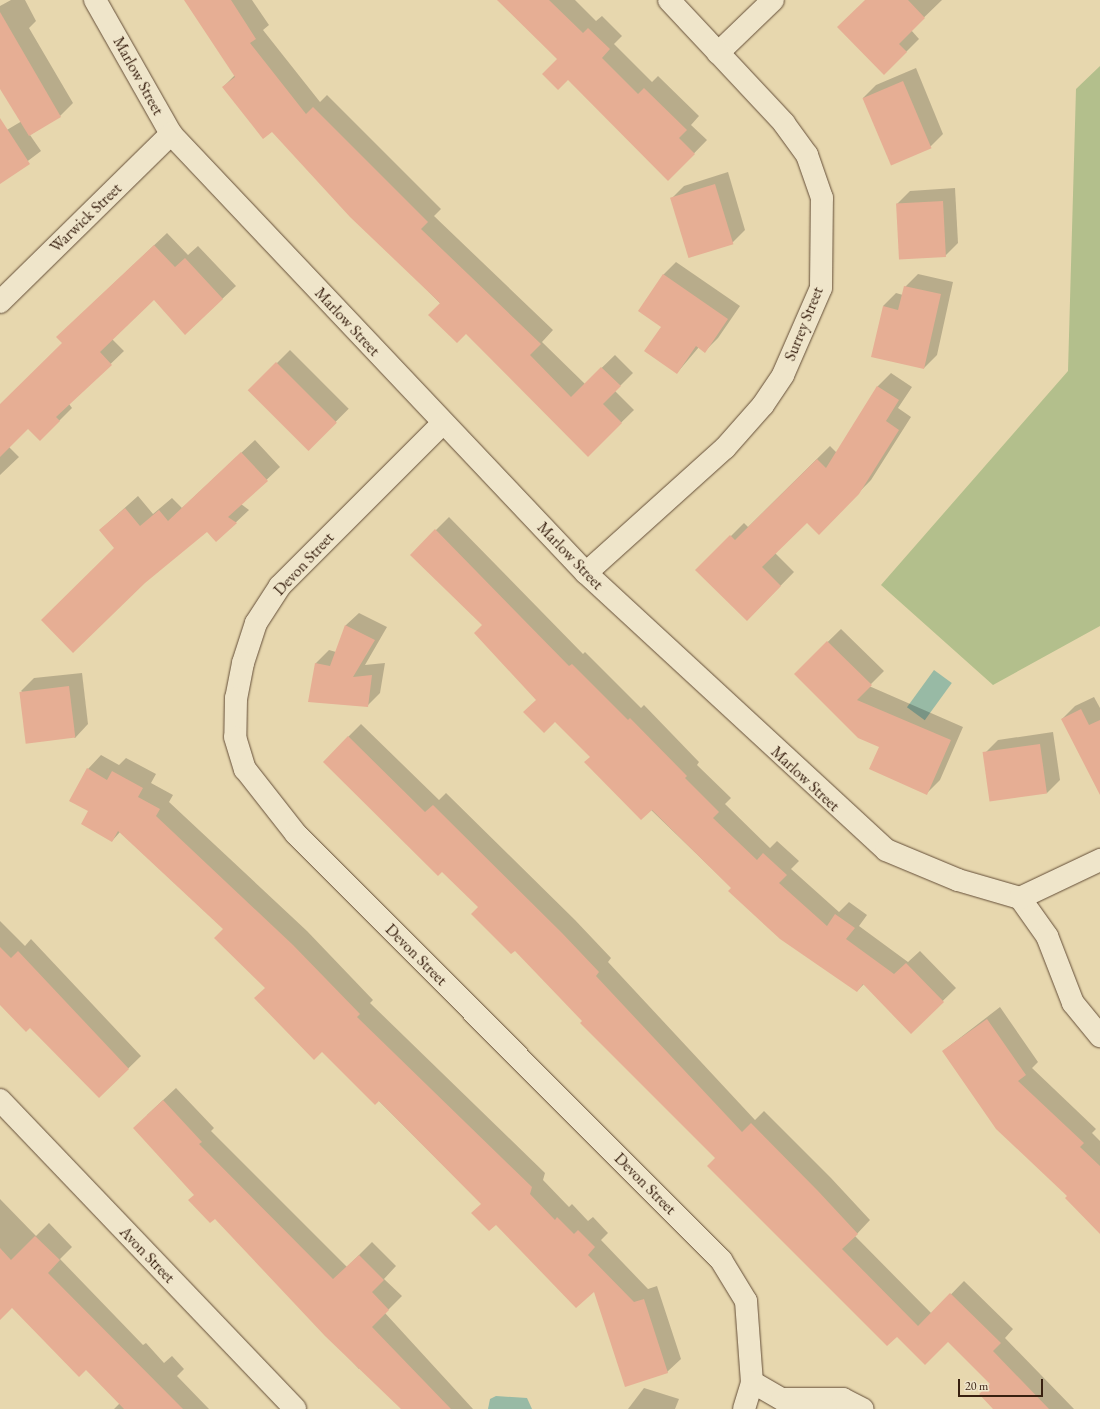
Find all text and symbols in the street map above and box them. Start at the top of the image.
street label: Marlow Street [109,33,167,119]
street label: Warwick Street [46,179,126,257]
street label: Marlow Street [310,284,384,360]
street label: Surrey Street [780,284,828,364]
street label: Marlow Street [533,518,607,594]
street label: Devon Street [270,528,338,600]
street label: Marlow Street [767,742,843,816]
street label: Devon Street [381,920,451,990]
street label: Devon Street [610,1149,680,1219]
street label: Avon Street [115,1223,179,1287]
scale bar [960,1371,1045,1397]
text: 20 m [965,1378,988,1394]

